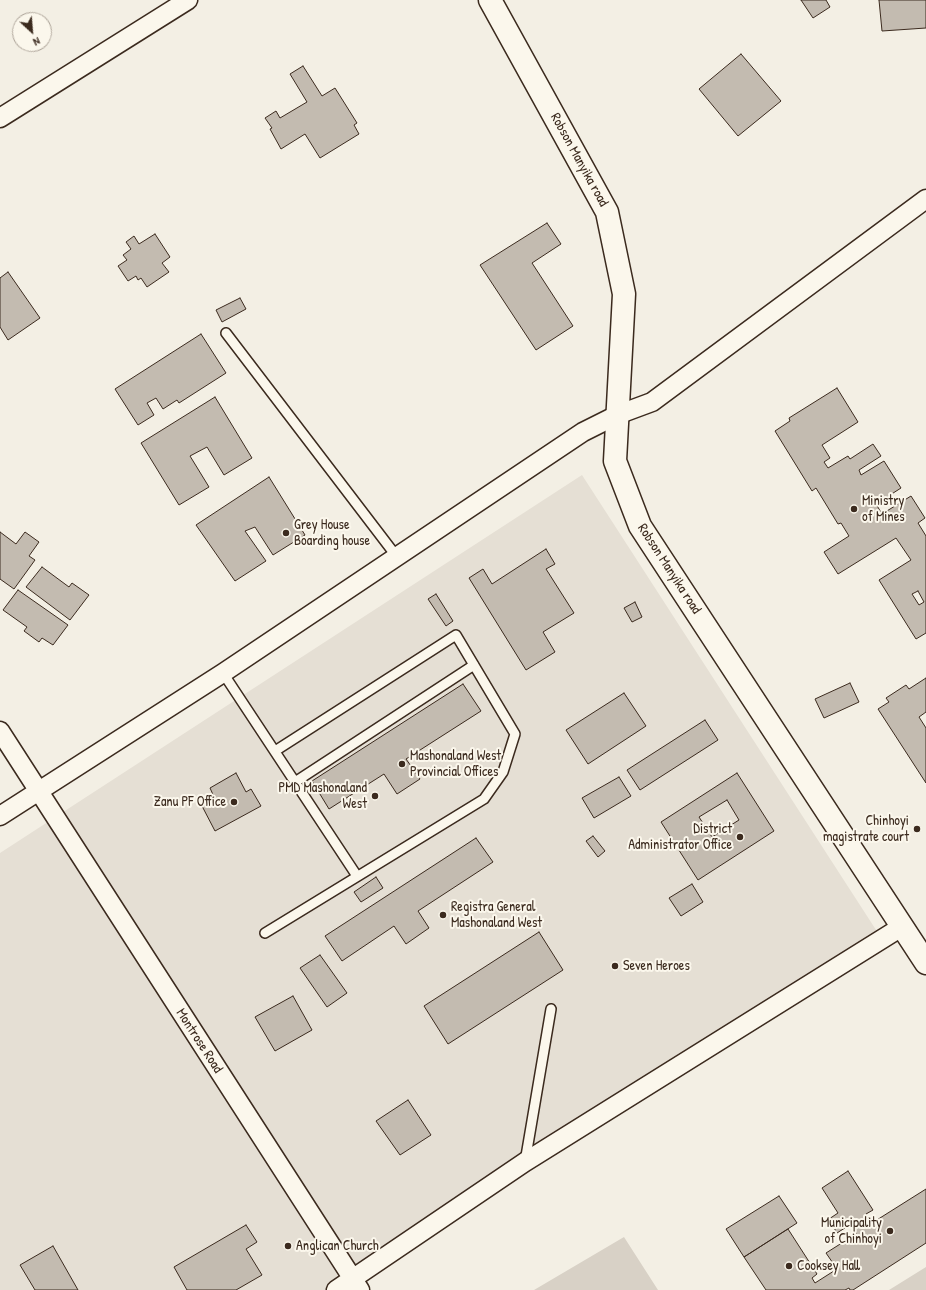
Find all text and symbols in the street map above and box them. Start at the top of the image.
north arrow [12,12,52,52]
text: N [31,34,43,49]
street label: Robson Manyika road [546,110,612,210]
place label: Ministry of Mines [862,493,905,526]
marker: Ministry of Mines [849,504,859,514]
place label: Grey House Boarding house [294,517,370,550]
street label: Robson Manyika road [634,521,704,617]
marker: Grey House Boarding house [281,528,291,538]
place label: Mashonaland West Provincial Offices [410,748,501,780]
marker: Mashonaland West Provincial Offices [397,759,407,769]
place label: PMD Mashonaland West [279,780,367,812]
marker: PMD Mashonaland West [370,791,380,801]
place label: Zanu PF Office [154,794,226,810]
marker: Zanu PF Office [229,797,239,807]
place label: Chinhoyi magistrate court [823,813,909,846]
place label: District Administrator Office [628,821,732,854]
marker: Chinhoyi magistrate court [912,824,922,834]
marker: District Administrator Office [735,832,745,842]
place label: Registra General Mashonaland West [451,899,542,932]
marker: Registra General Mashonaland West [438,910,448,920]
place label: Seven Heroes [623,958,690,974]
marker: Seven Heroes [610,961,620,971]
street label: Montrose Road [172,1006,226,1076]
place label: Municipality of Chinhoyi [821,1215,882,1248]
marker: Municipality of Chinhoyi [885,1226,895,1236]
place label: Anglican Church [296,1238,379,1254]
marker: Anglican Church [283,1241,293,1251]
place label: Cooksey Hall [797,1258,860,1274]
marker: Cooksey Hall [784,1261,794,1271]

